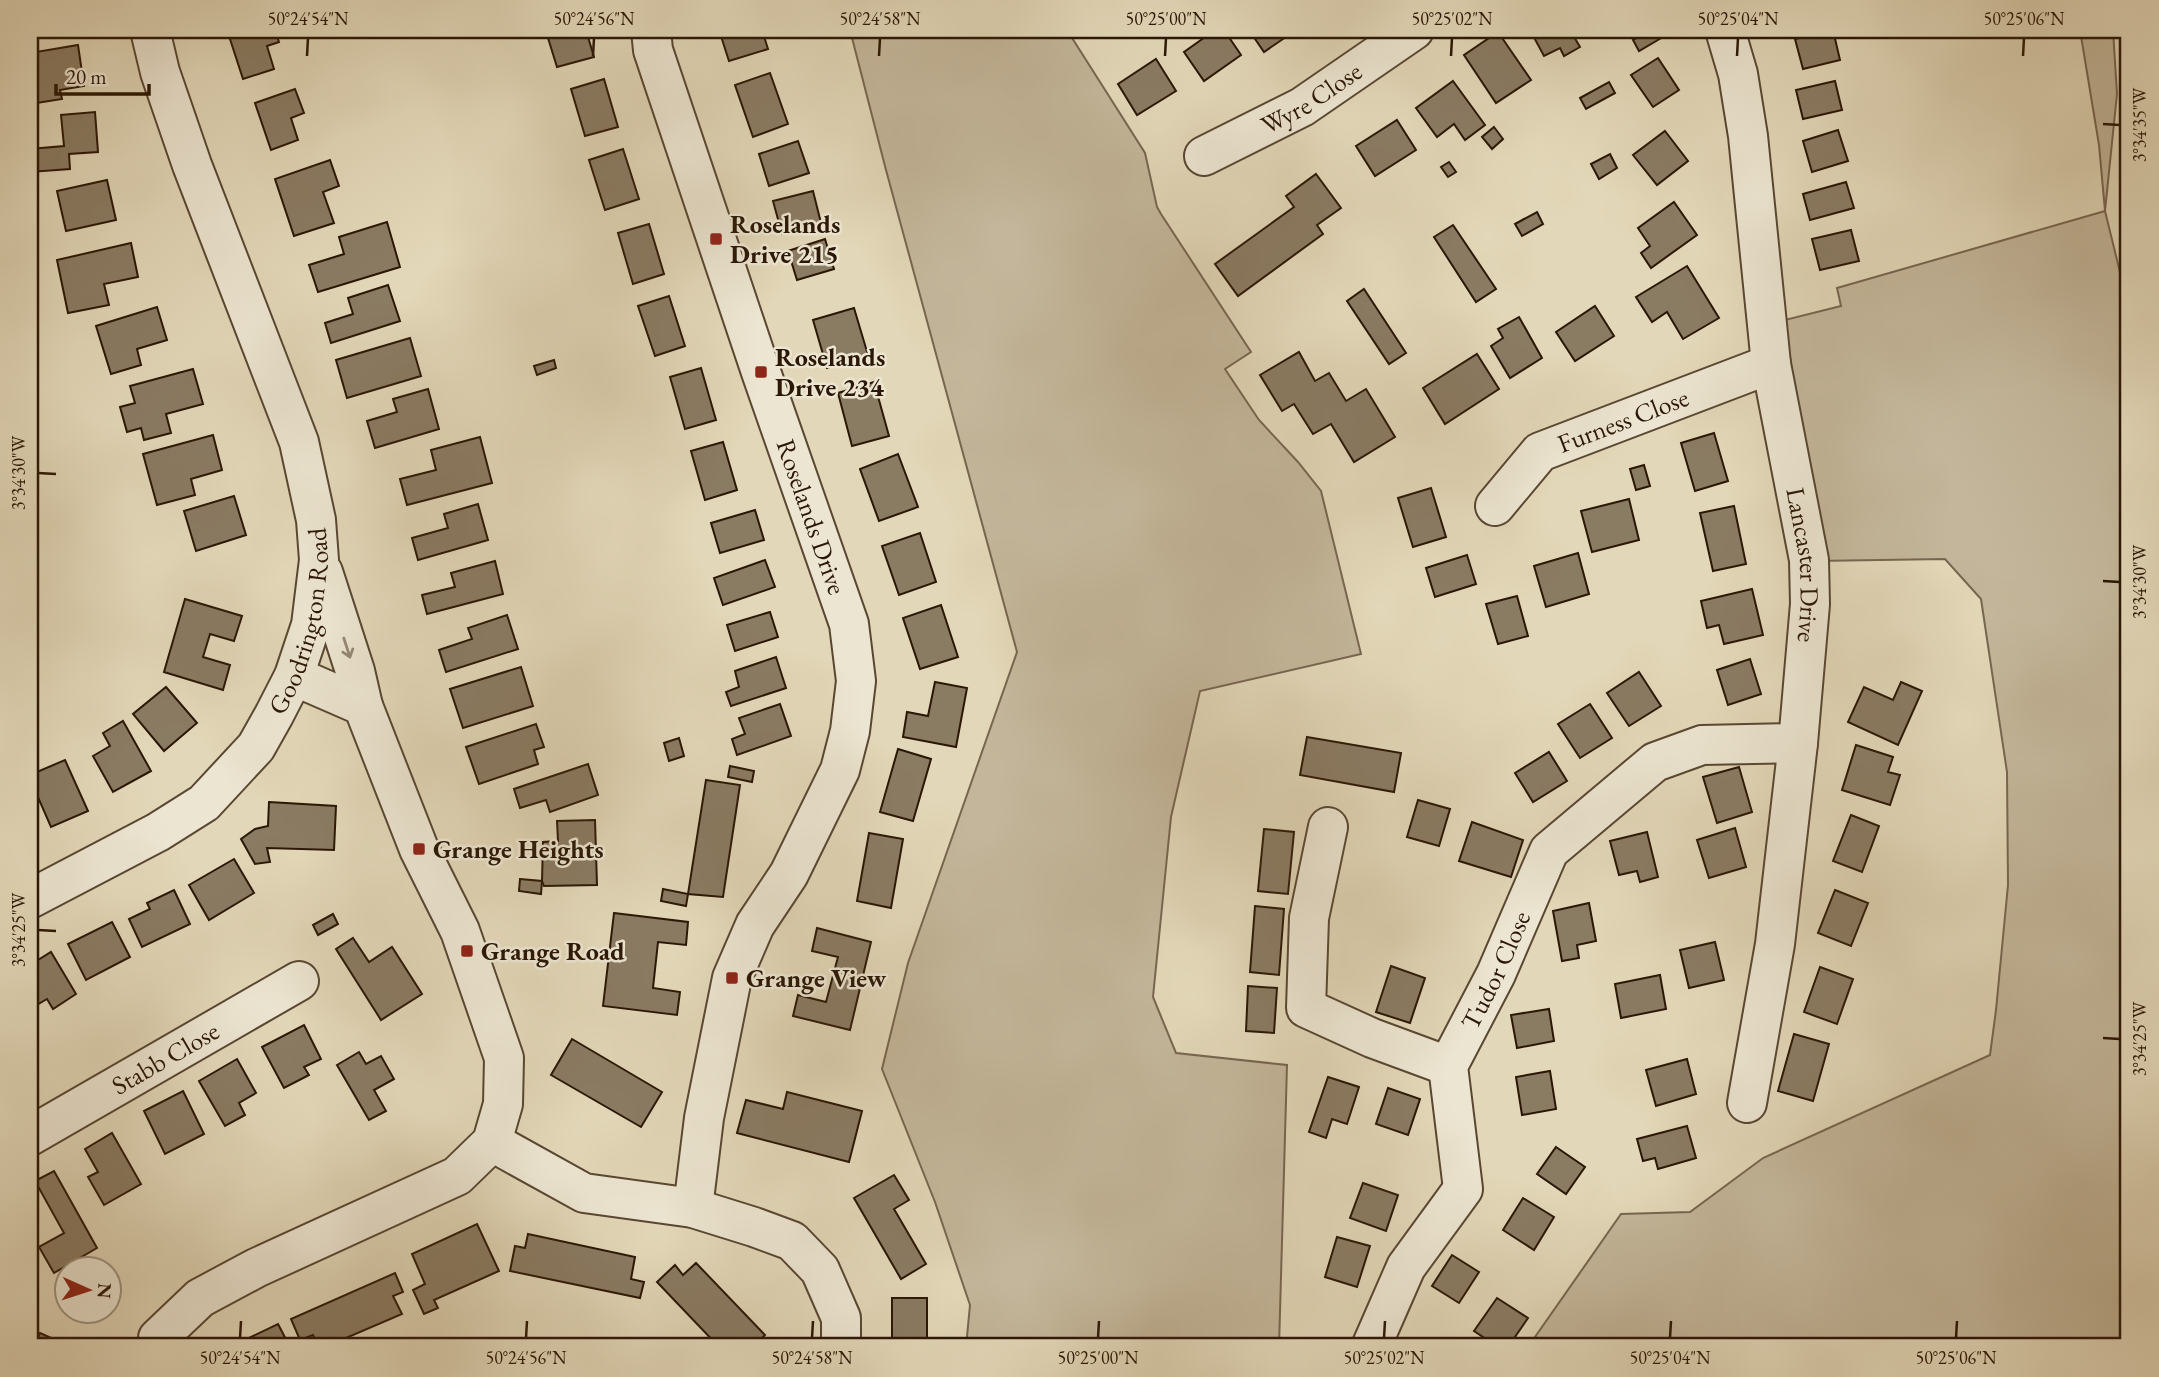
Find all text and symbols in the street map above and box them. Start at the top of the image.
text: 50°24'54"N [268,7,349,30]
text: 50°24'56"N [554,7,635,30]
text: 50°24'58"N [840,7,921,30]
text: 50°25'00"N [1126,7,1207,30]
text: 50°25'02"N [1412,7,1493,30]
text: 50°25'04"N [1698,7,1779,30]
text: 50°25'06"N [1984,7,2065,30]
scale bar [56,52,149,96]
street label: Wyre Close [1255,54,1368,142]
text: 20 m [66,63,107,90]
text: 3°34'35"W [2128,87,2151,162]
place label: Roselands Drive 215 [730,207,840,271]
marker: Roselands Drive 215 [708,231,724,247]
place label: Roselands Drive 234 [775,340,885,404]
marker: Roselands Drive 234 [753,364,769,380]
street label: Furness Close [1552,380,1693,461]
street label: Roselands Drive [769,434,854,599]
text: 3°34'30"W [7,435,30,510]
street label: Lancaster Drive [1778,485,1827,644]
street label: Goodrington Road [260,526,336,720]
text: 3°34'30"W [2128,544,2151,619]
one-way arrow [342,637,355,659]
place label: Grange Heights [433,832,604,866]
marker: Grange Heights [411,841,427,857]
text: 3°34'25"W [7,892,30,967]
street label: Tudor Close [1453,906,1538,1035]
place label: Grange Road [481,934,625,968]
marker: Grange Road [459,943,475,959]
place label: Grange View [746,961,887,995]
marker: Grange View [724,970,740,986]
text: 3°34'25"W [2128,1001,2151,1076]
street label: Stabb Close [105,1014,225,1102]
north arrow [52,1254,122,1324]
text: N [92,1283,117,1300]
text: 50°24'54"N [200,1346,281,1369]
text: 50°24'56"N [486,1346,567,1369]
text: 50°24'58"N [772,1346,853,1369]
text: 50°25'00"N [1058,1346,1139,1369]
text: 50°25'02"N [1344,1346,1425,1369]
text: 50°25'04"N [1630,1346,1711,1369]
text: 50°25'06"N [1916,1346,1997,1369]

